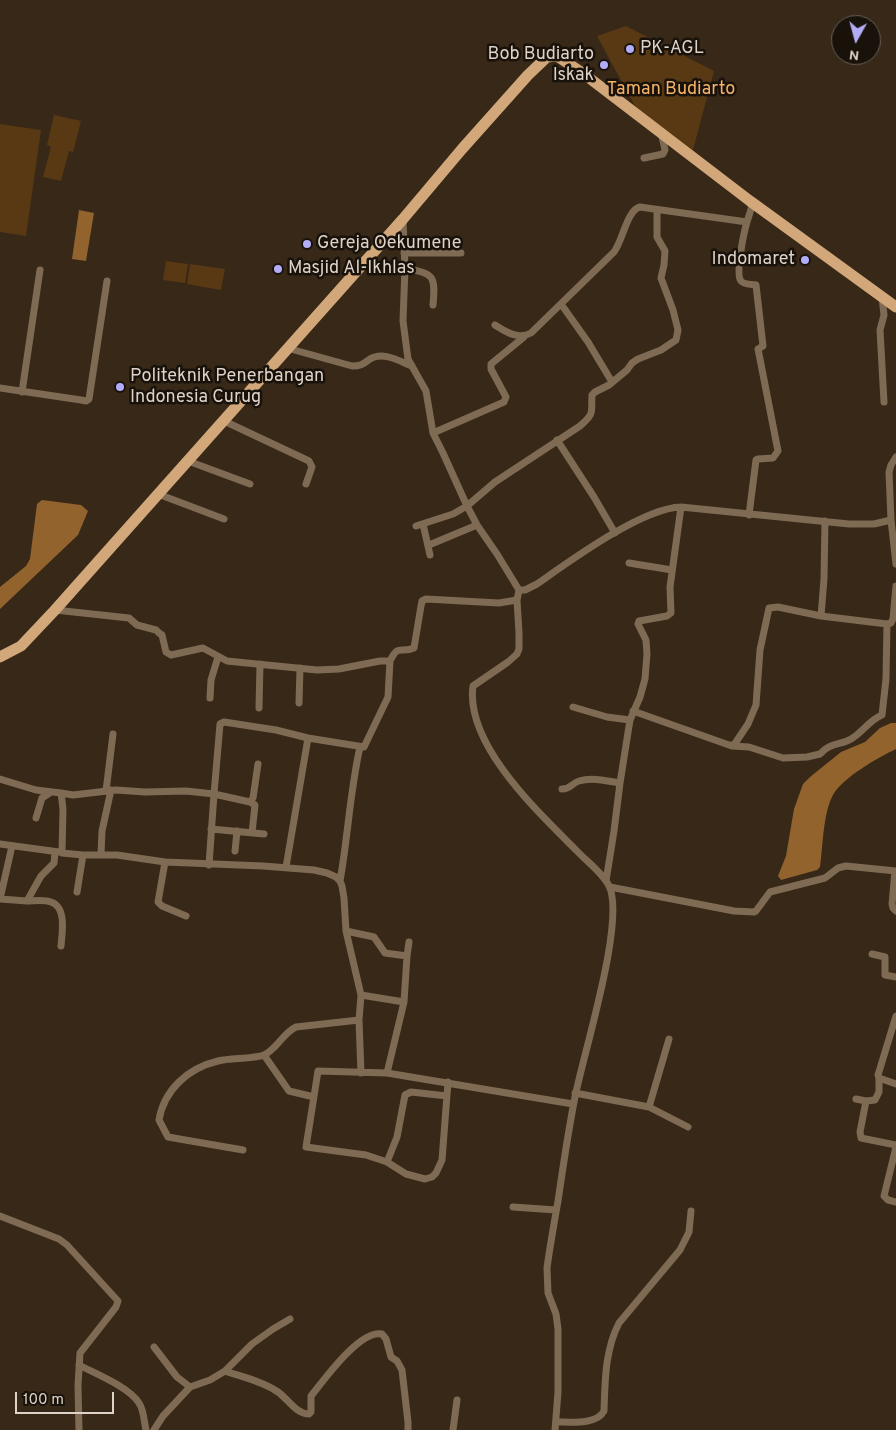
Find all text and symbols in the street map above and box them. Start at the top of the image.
north arrow [831,15,881,65]
place label: PK-AGL [640,38,704,60]
marker: PK-AGL [624,43,636,55]
place label: Bob Budiarto Iskak [487,44,594,86]
text: N [848,45,860,63]
marker: Bob Budiarto Iskak [598,59,610,71]
park label: Taman Budiarto [607,79,735,101]
place label: Gereja Oekumene [317,233,461,255]
marker: Gereja Oekumene [301,238,313,250]
place label: Indomaret [712,249,795,271]
marker: Indomaret [799,254,811,266]
place label: Masjid Al-Ikhlas [288,258,415,280]
marker: Masjid Al-Ikhlas [272,263,284,275]
place label: Politeknik Penerbangan Indonesia Curug [130,366,324,408]
marker: Politeknik Penerbangan Indonesia Curug [114,381,126,393]
scale bar [18,1382,116,1414]
text: 100 m [23,1391,64,1410]

